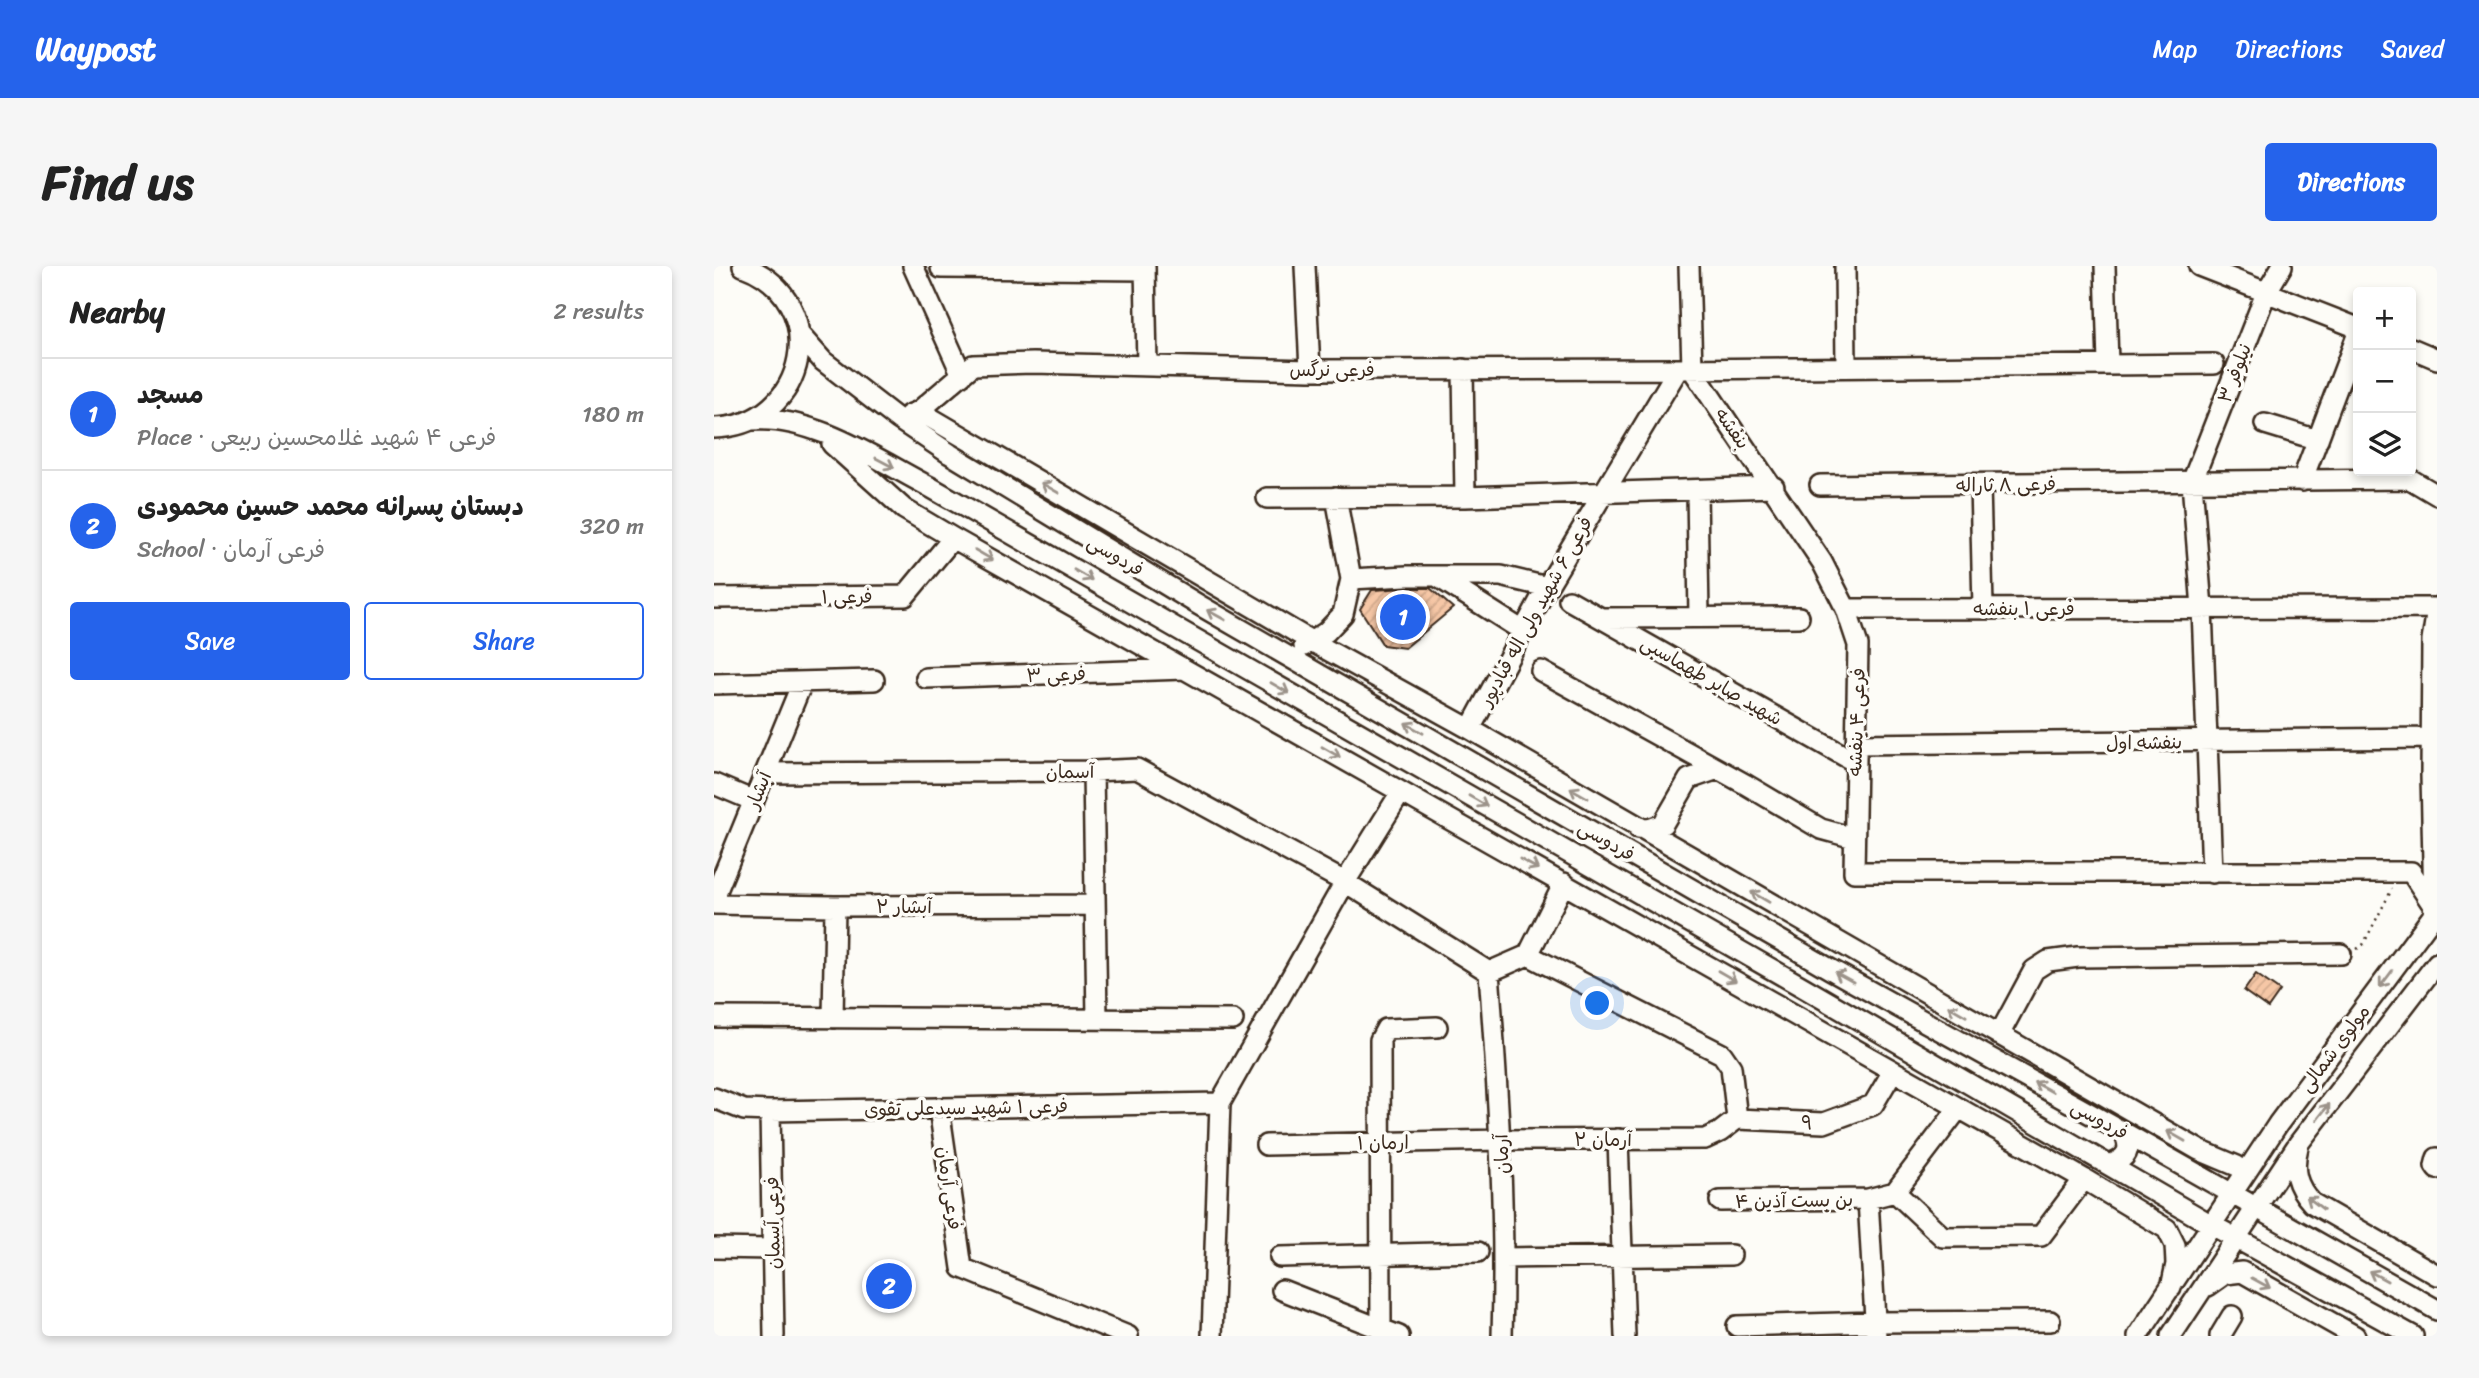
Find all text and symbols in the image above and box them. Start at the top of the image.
text: Waypost [35,20,156,78]
text: Map [2153,28,2197,70]
text: Directions [2235,28,2343,70]
text: Saved [2381,28,2444,70]
text: Find us [42,139,194,226]
button: Directions [2265,143,2437,221]
text: Nearby [70,285,165,339]
map controls [2353,287,2416,476]
button: + [2353,287,2416,350]
text: 2 results [553,291,644,332]
street label: نیلوفر ۳ [2208,338,2261,408]
button: − [2353,350,2416,413]
street label: فرعی نرگس [1289,353,1375,386]
text: مسجد [137,371,204,417]
text: 1 [88,394,98,435]
text: 180 m [582,394,644,435]
street label: بنفشه [1706,400,1759,456]
button: layers [2353,413,2416,476]
text: Place · فرعی ۴ شهید غلامحسین ربیعی [137,417,496,458]
one-way arrow [874,457,895,471]
street label: فرعی ۸ ثاراله [1956,467,2056,502]
one-way arrow [1040,481,1060,495]
text: دبستان پسرانه محمد حسین محمودی [137,483,524,529]
text: 2 [86,506,100,547]
text: 320 m [580,506,644,547]
street label: فرعی ۶ شهید ولی اله قبادپور [1468,510,1602,714]
street label: فردوسی [1081,525,1151,585]
text: School · فرعی آرمان [137,529,325,570]
one-way arrow [973,549,994,562]
one-way arrow [1072,569,1093,582]
street label: فرعی ۱ [821,580,873,613]
pin: 1 [1380,591,1426,643]
street label: فرعی ۱ بنفشه [1973,592,2075,625]
button: Save [70,602,350,680]
button: Share [364,602,644,680]
one-way arrow [1206,608,1227,621]
street label: شهید صابر طهماسبی [1634,626,1789,735]
street label: فرعی ۳ [1026,657,1086,692]
street label: فرعی ۴ بنفشه [1838,667,1875,777]
one-way arrow [1270,681,1290,695]
one-way arrow [1404,721,1424,735]
street label: بنفشه اول [2106,725,2183,760]
one-way arrow [1320,746,1341,759]
street label: آسمان [1045,755,1096,788]
street label: آبشار [735,765,781,816]
one-way arrow [1570,786,1590,800]
one-way arrow [1467,794,1487,808]
street label: فردوسی [1572,811,1642,870]
one-way arrow [1519,857,1539,871]
street label: آبشار ۲ [876,890,933,923]
one-way arrow [1750,890,1770,904]
one-way arrow [1716,970,1737,983]
one-way arrow [1834,970,1855,983]
one-way arrow [2379,970,2394,988]
your location [1580,986,1614,1020]
street label: مولوی شمالی [2290,997,2379,1099]
one-way arrow [1948,1003,1968,1017]
one-way arrow [2033,1080,2054,1093]
street label: فرعی ۱ شهید سیدعلی تقوی [864,1089,1068,1126]
street label: فردوسی [2065,1090,2135,1149]
one-way arrow [2316,1103,2331,1121]
street label: ۹ [1800,1106,1814,1139]
street label: آرمان ۲ [1574,1123,1633,1156]
street label: ارمان ۱ [1357,1126,1409,1159]
one-way arrow [2166,1129,2186,1143]
street label: آرمان [1484,1132,1519,1175]
street label: فرعی آرمان [927,1144,972,1232]
street label: فرعی آسمان [755,1176,790,1270]
street label: بن بست آذین ۴ [1735,1183,1854,1218]
one-way arrow [2306,1196,2325,1211]
pin: 2 [866,1260,912,1312]
one-way arrow [2368,1269,2388,1283]
one-way arrow [2251,1276,2271,1290]

